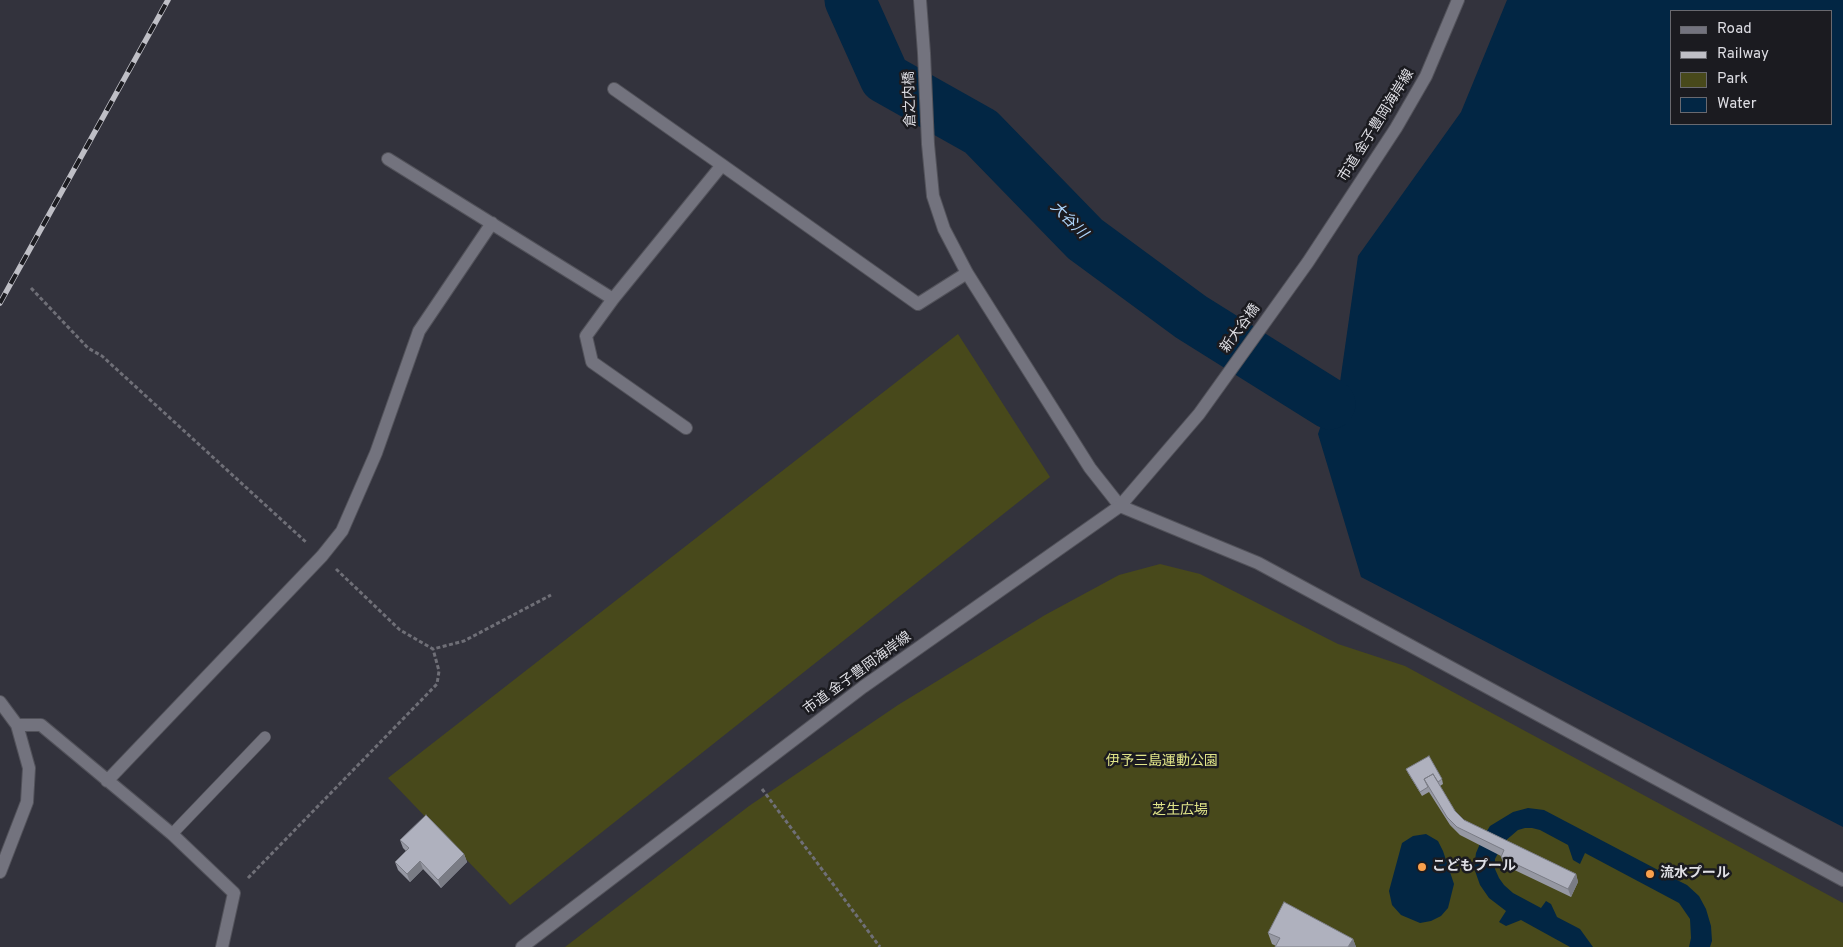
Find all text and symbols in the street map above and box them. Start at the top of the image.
legend [1670,10,1833,125]
text: Road [1717,20,1752,39]
text: Railway [1717,45,1769,64]
street label: 市道 金子豊岡海岸線 [1336,67,1418,185]
text: Park [1717,70,1748,89]
street label: 倉之内橋 [902,71,920,127]
text: Water [1717,95,1756,114]
water label: 大谷川 [1046,199,1090,243]
street label: 新大谷橋 [1218,301,1264,357]
street label: 市道 金子豊岡海岸線 [801,629,915,719]
park label: 伊予三島運動公園 [1106,754,1218,770]
park label: 芝生広場 [1152,803,1208,819]
place label: こどもプール [1432,859,1516,875]
marker: こどもプール [1416,861,1428,873]
place label: 流水プール [1660,866,1730,882]
marker: 流水プール [1644,868,1656,880]

